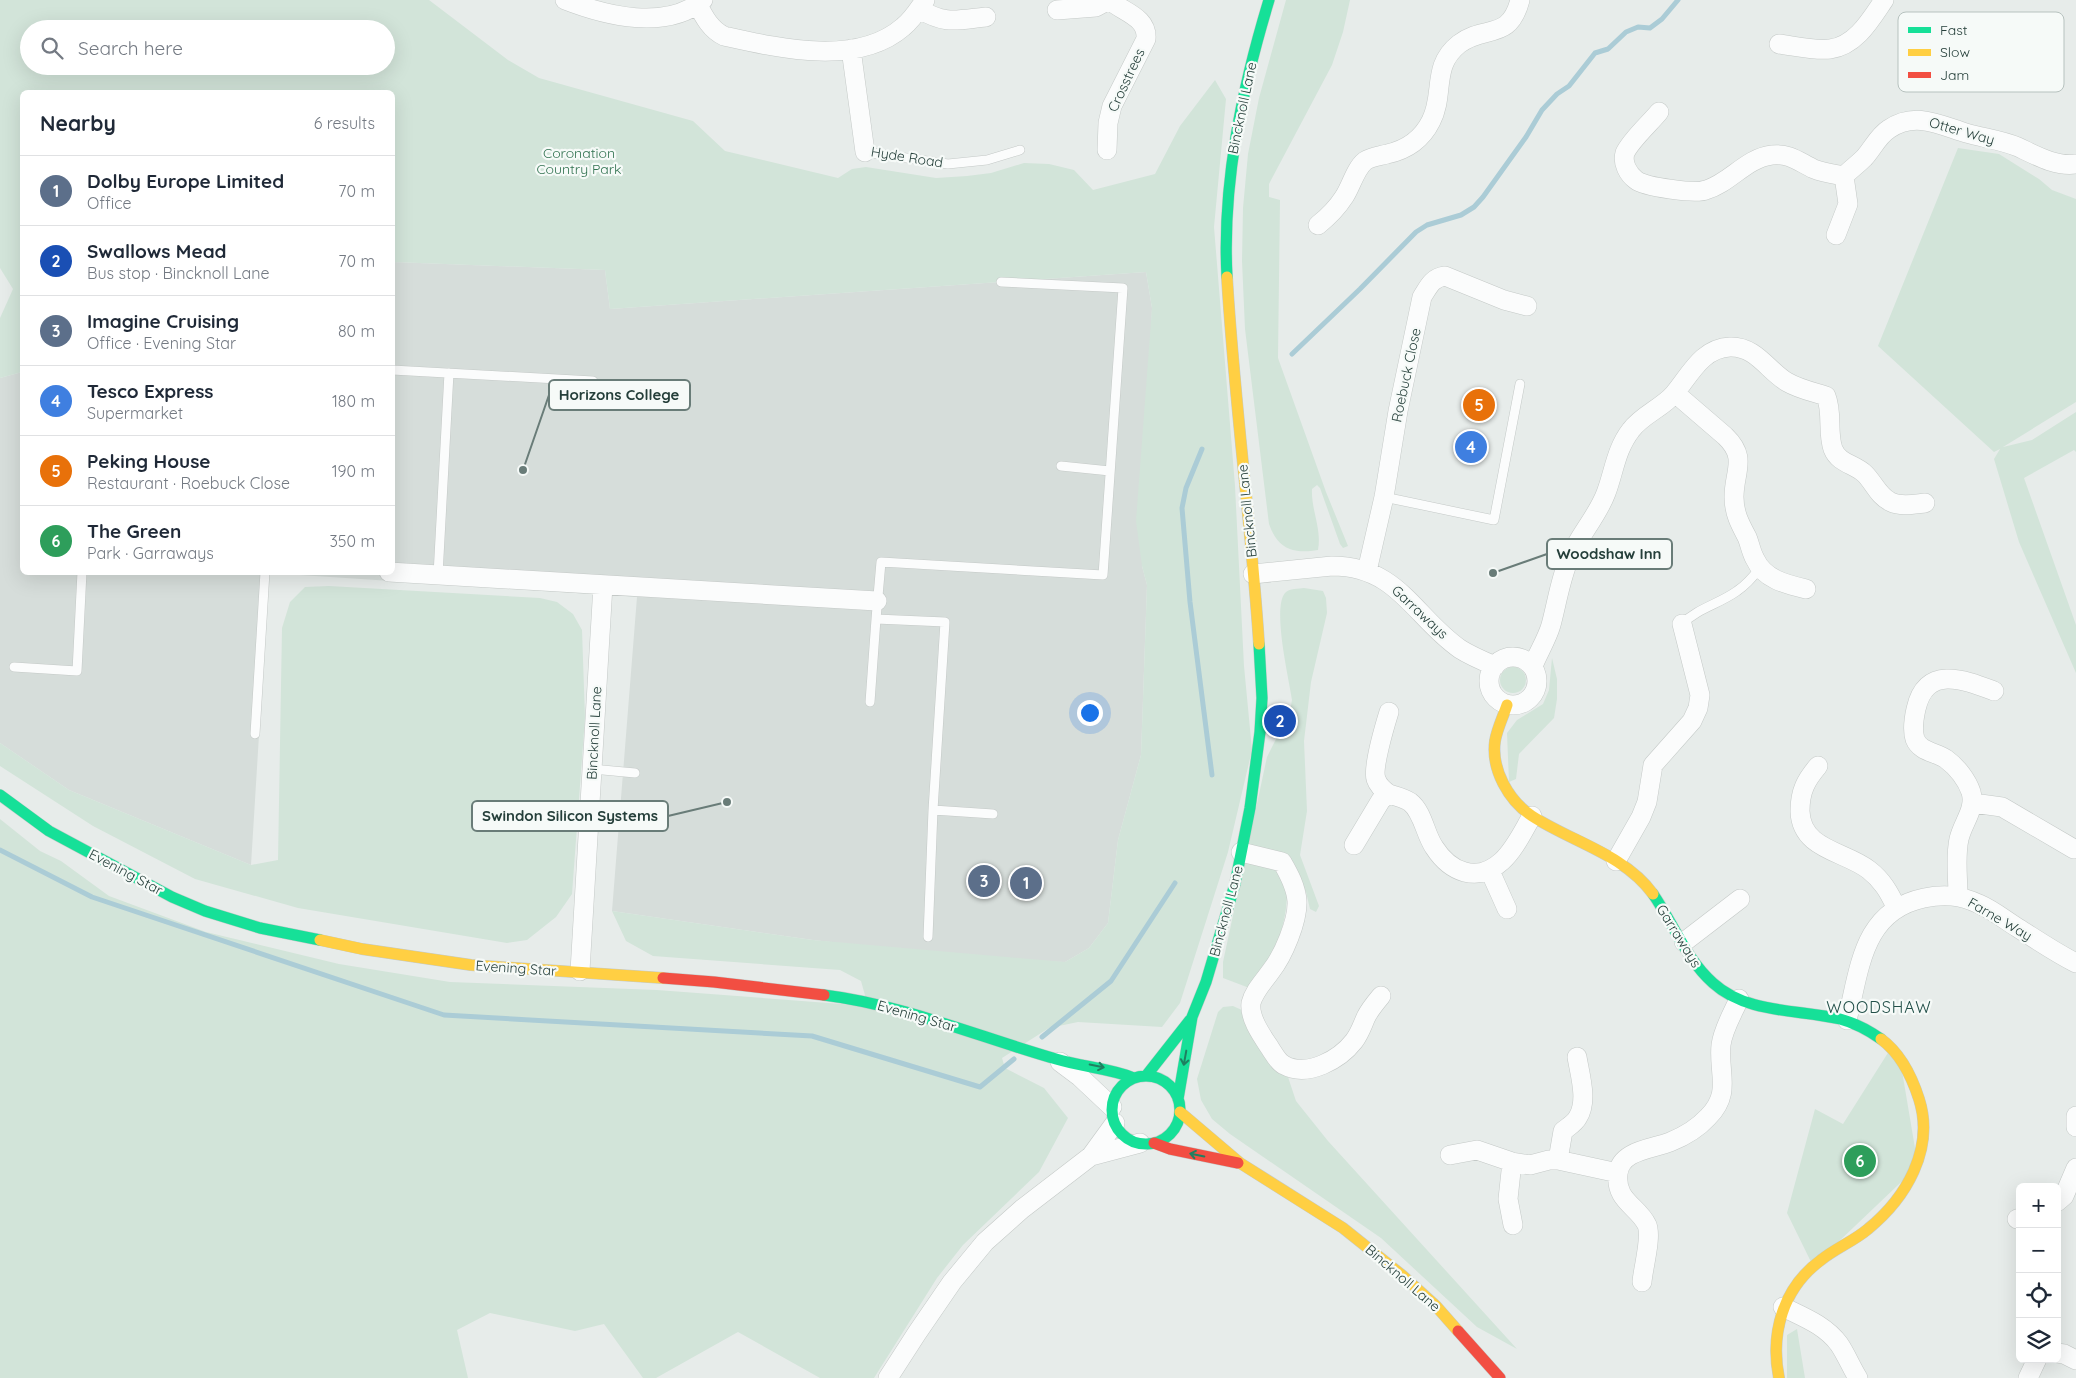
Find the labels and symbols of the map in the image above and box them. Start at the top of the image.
legend [1898,12,2064,92]
text: Fast [1940,21,1968,39]
text: Slow [1940,43,1970,61]
street label: Crosstrees [1103,45,1149,115]
street label: Bincknoll Lane [1223,60,1261,156]
text: Jam [1940,66,1969,84]
street label: Otter Way [1927,113,1997,149]
street label: Hyde Road [870,142,944,172]
park label: Coronation Country Park [536,144,622,178]
street label: Roebuck Close [1387,326,1425,424]
callout: Horizons College [549,380,690,410]
text: Horizons College [559,385,679,404]
pin: 5 [1463,386,1495,424]
pin: 4 [1455,428,1487,466]
street label: Bincknoll Lane [1233,463,1261,559]
callout: Woodshaw Inn [1547,539,1672,569]
text: Woodshaw Inn [1556,544,1662,563]
street label: Garraways [1388,581,1452,643]
street label: Bincknoll Lane [583,686,605,780]
your location [1077,700,1103,726]
pin: 2 [1264,702,1296,740]
callout: Swindon Silicon Systems [472,801,668,831]
text: Swindon Silicon Systems [482,806,658,825]
street label: Evening Star [86,845,167,899]
pin: 3 [968,862,1000,900]
street label: Bincknoll Lane [1205,863,1247,959]
pin: 1 [1010,864,1042,902]
street label: Farne Way [1965,893,2035,945]
street label: Garraways [1653,901,1705,971]
street label: Evening Star [475,956,558,980]
street label: Evening Star [875,996,959,1036]
district label: WOODSHAW [1826,997,1932,1017]
one-way arrow [1180,1050,1189,1066]
one-way arrow [1088,1062,1104,1072]
pin: 6 [1844,1142,1876,1180]
one-way arrow [1189,1149,1205,1159]
street label: Bincknoll Lane [1362,1240,1444,1316]

